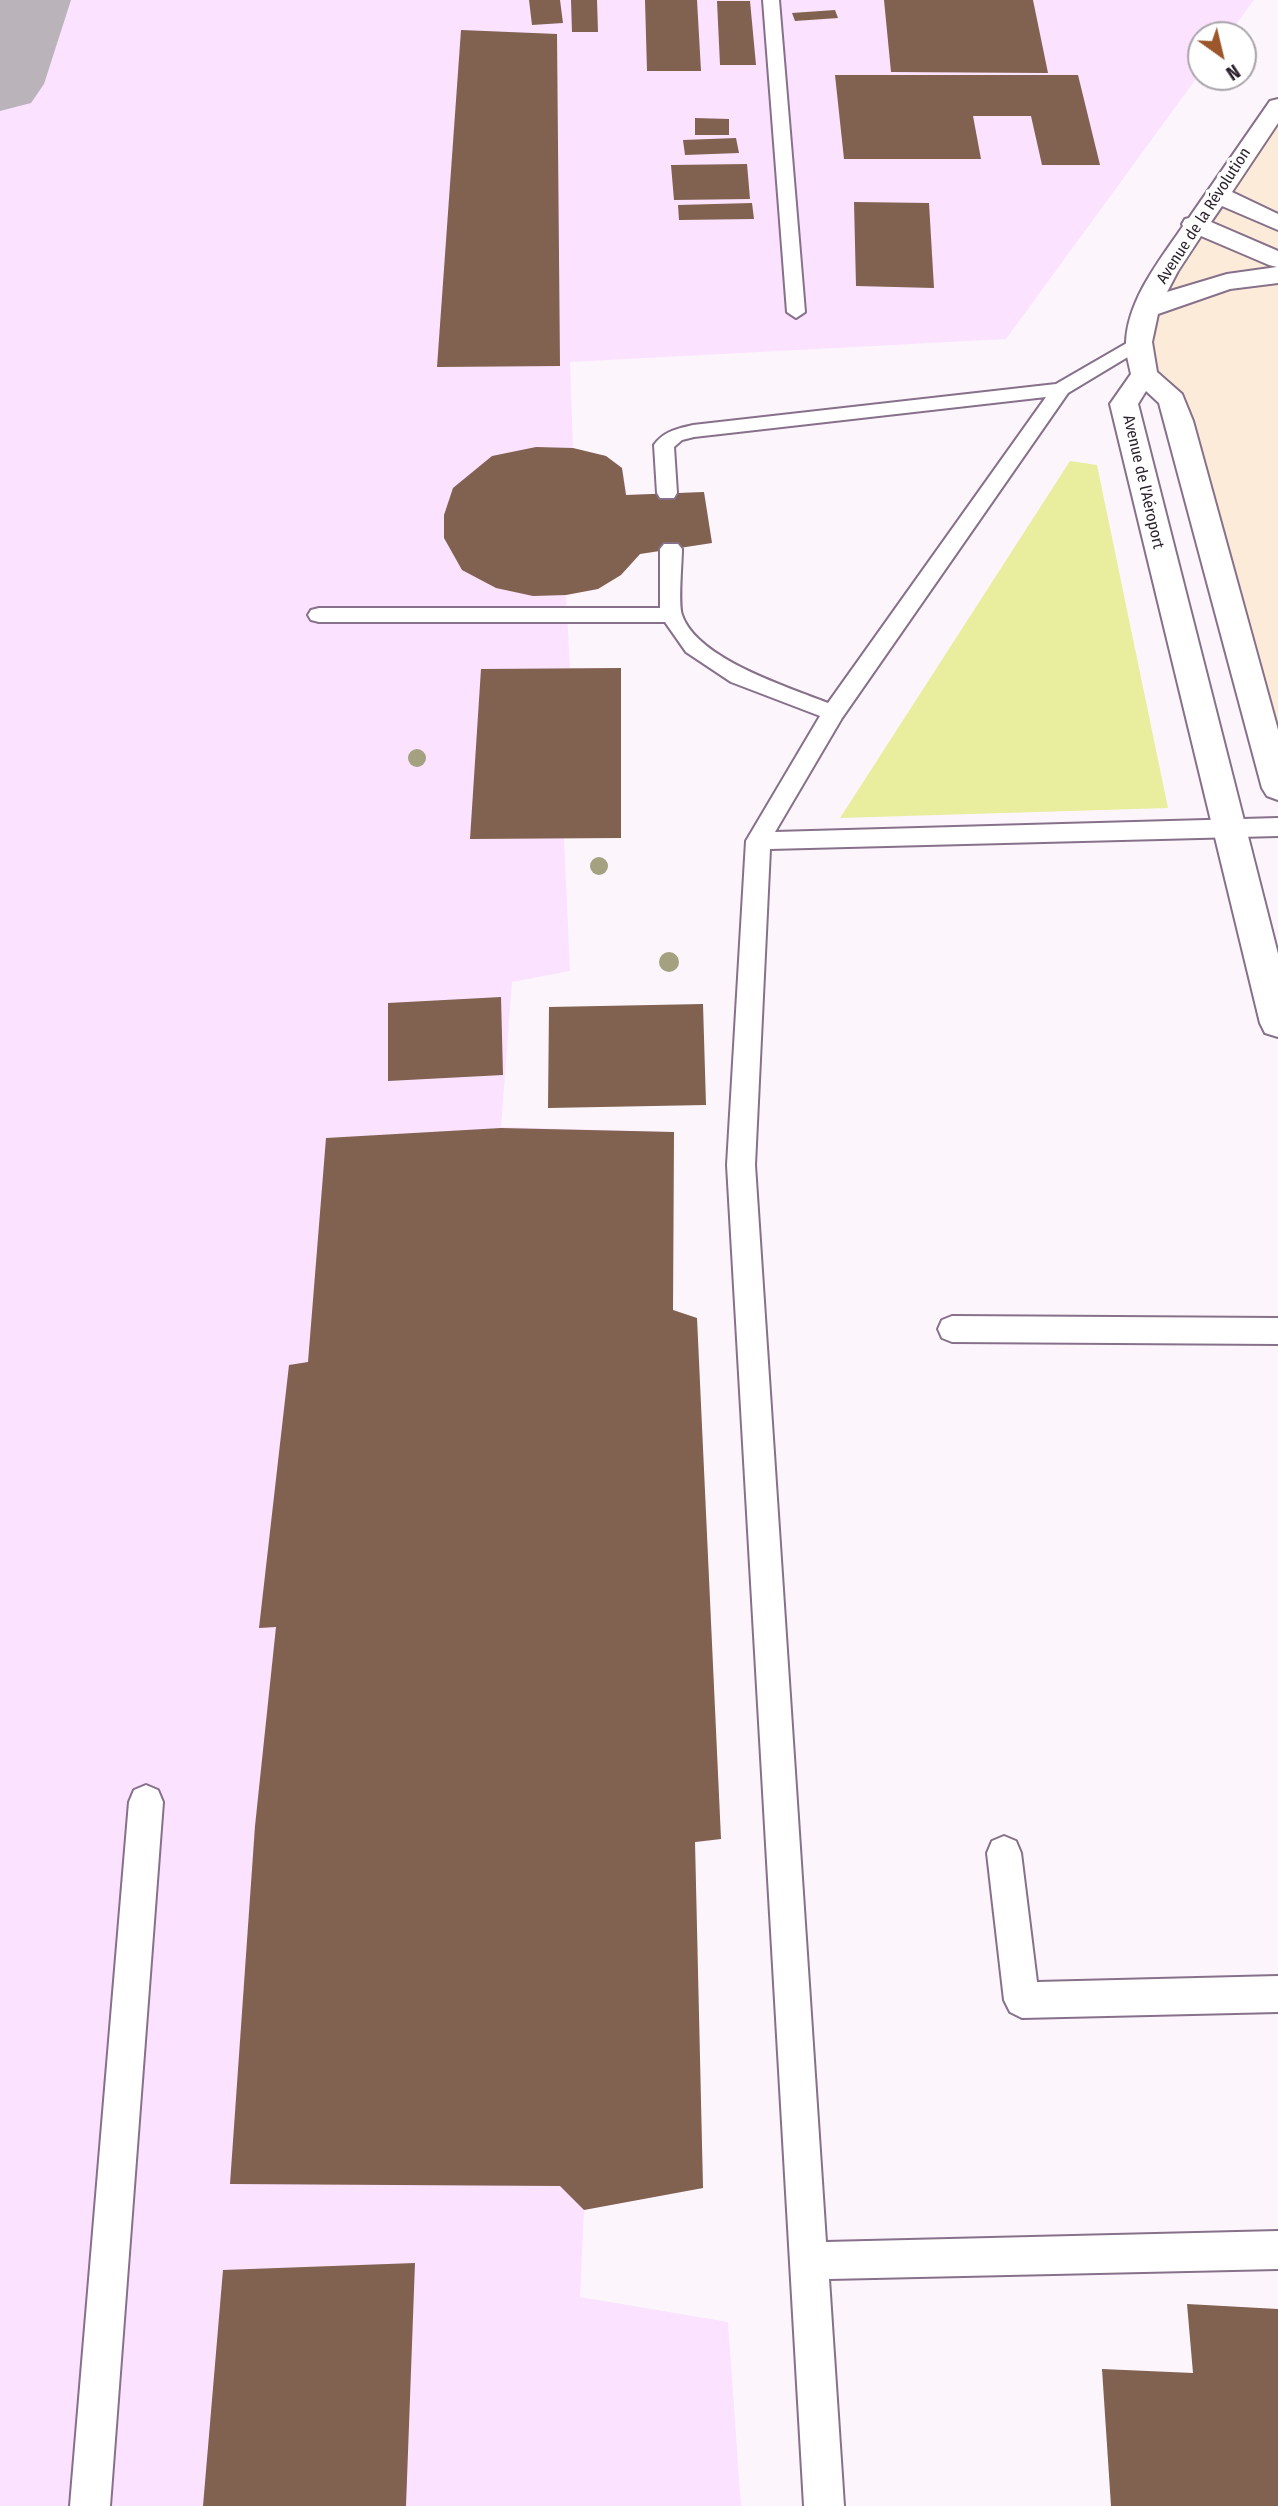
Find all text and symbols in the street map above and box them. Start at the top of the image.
north arrow [1187,21,1257,91]
text: N [1222,59,1244,85]
street label: Avenue de la Révolution [1153,144,1255,288]
street label: Avenue de l'Aéroport [1118,413,1168,551]

